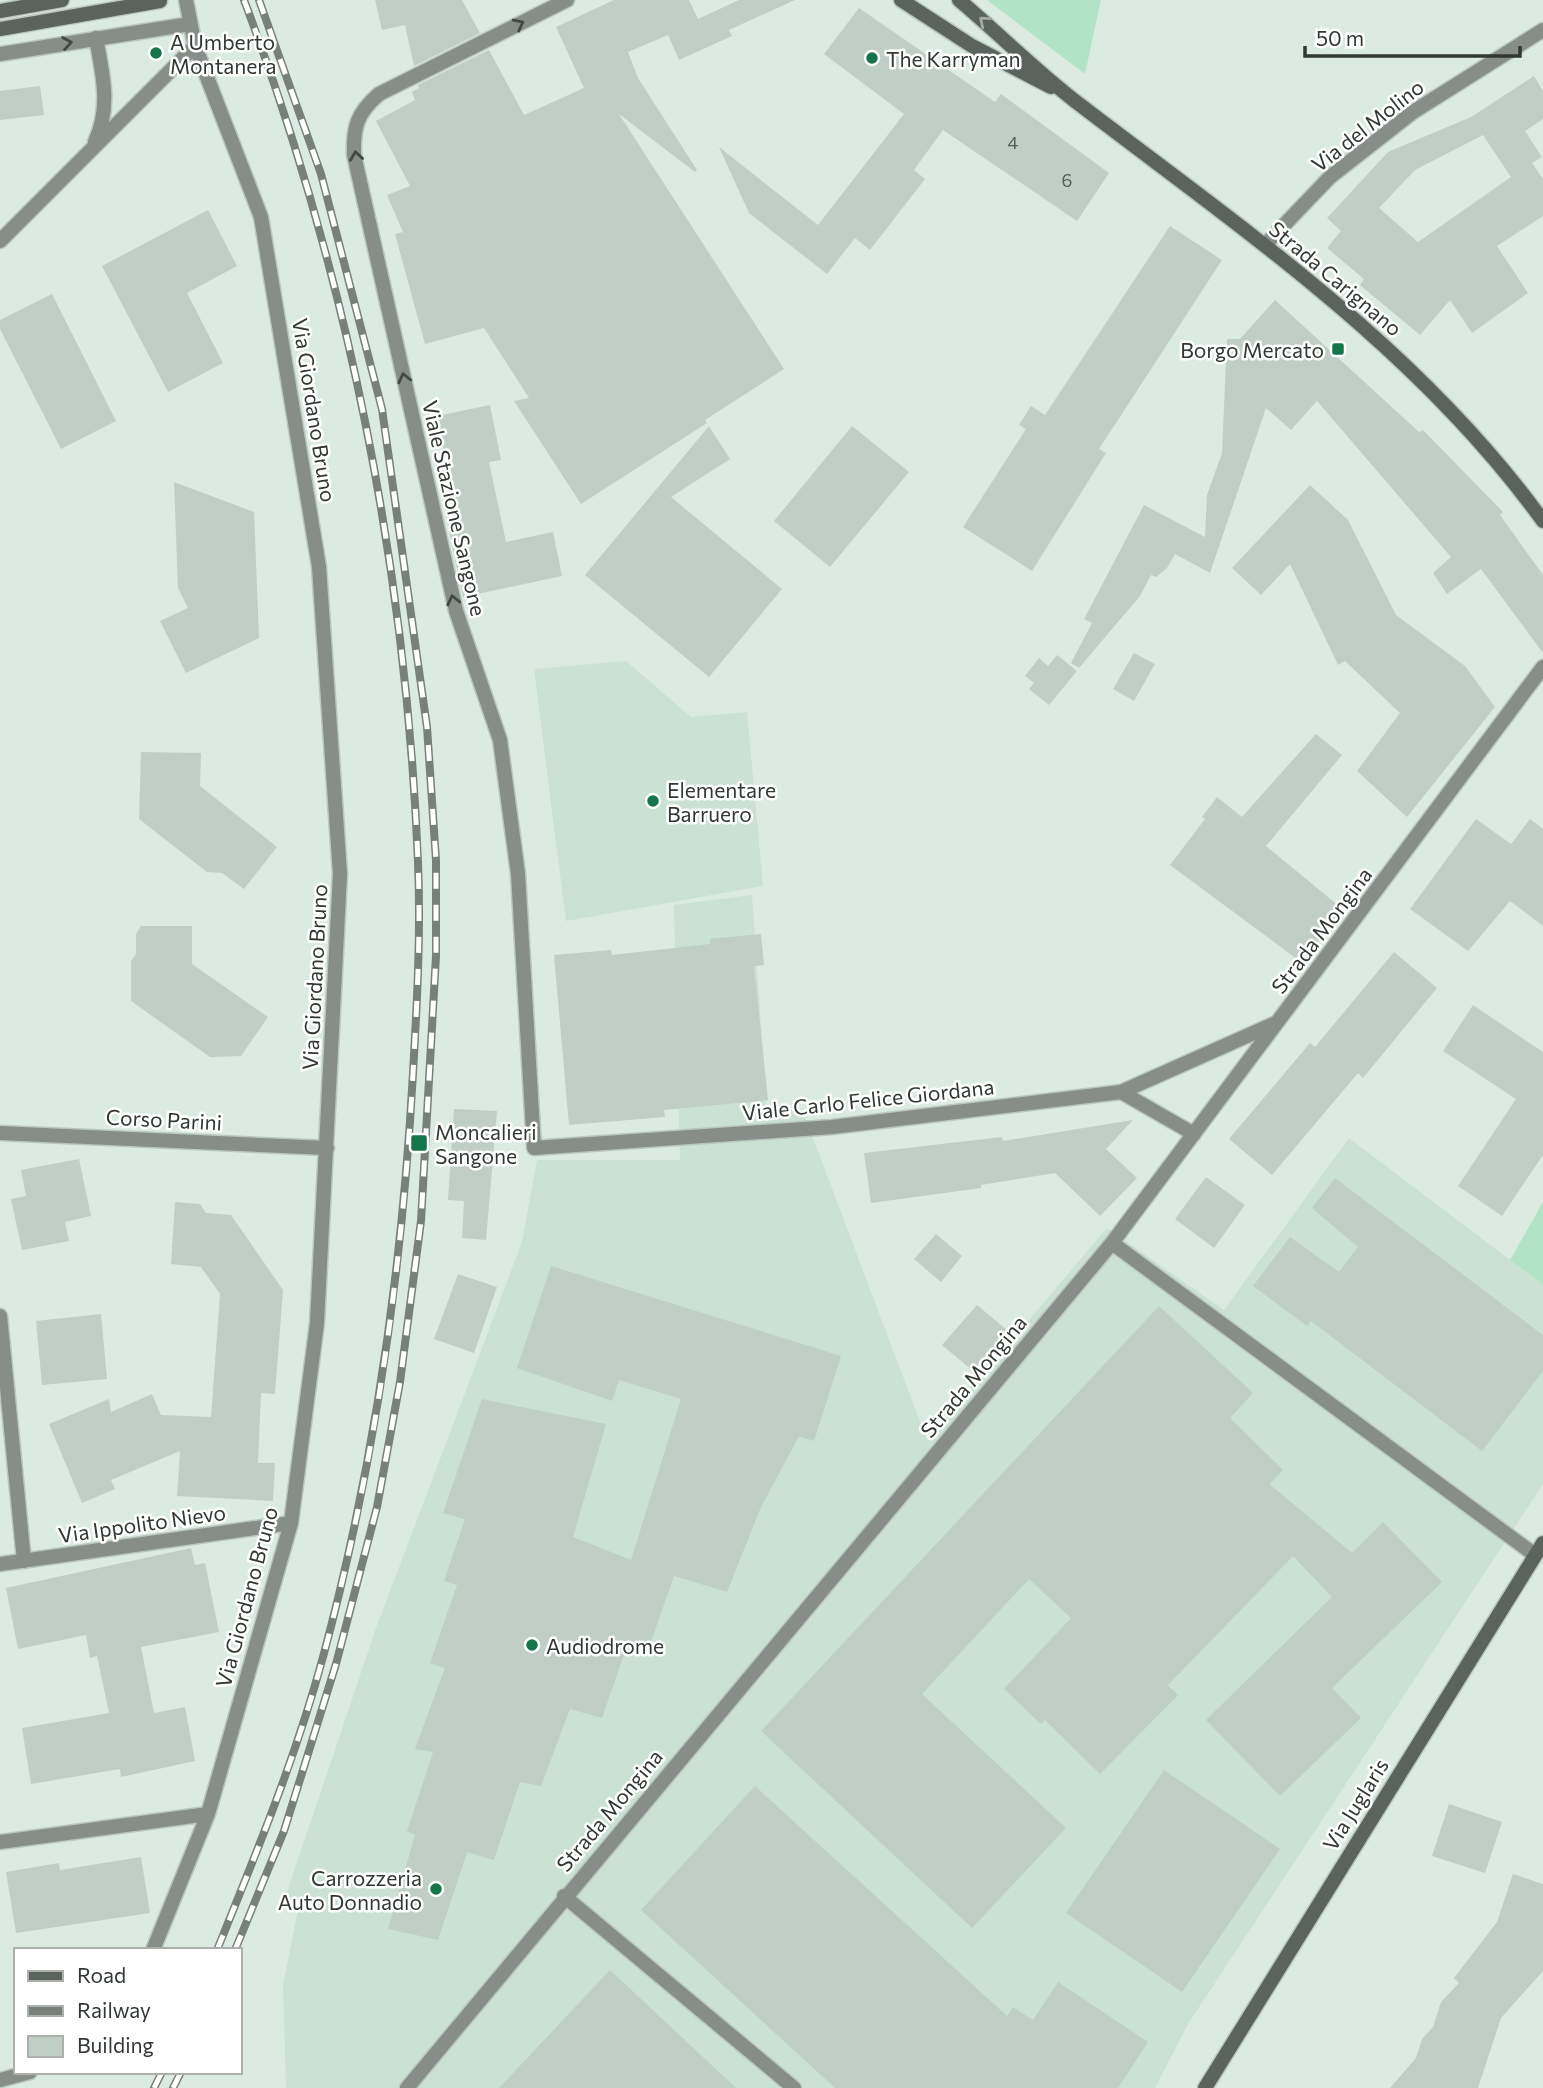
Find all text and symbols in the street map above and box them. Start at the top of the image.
scale bar [1305,14,1520,58]
one-way arrow [979,17,992,29]
one-way arrow [512,19,524,33]
text: 50 m [1316,25,1364,50]
place label: A Umberto Montanera [170,29,277,78]
one-way arrow [61,36,73,51]
marker: A Umberto Montanera [148,45,164,61]
place label: The Karryman [886,46,1021,71]
marker: The Karryman [864,50,880,66]
street label: Via del Molino [1306,74,1428,176]
house number: 4 [1008,131,1019,153]
one-way arrow [348,150,363,162]
house number: 6 [1062,169,1072,191]
street label: Strada Carignano [1265,215,1407,341]
street label: Via Giordano Bruno [288,316,342,504]
place label: Borgo Mercato [1180,337,1324,362]
marker: Borgo Mercato [1330,341,1346,357]
one-way arrow [398,372,412,384]
street label: Viale Stazione Sangone [418,398,492,618]
one-way arrow [447,594,462,606]
place label: Elementare Barruero [667,777,776,826]
marker: Elementare Barruero [645,793,661,809]
street label: Strada Mongina [1265,862,1377,998]
street label: Via Giordano Bruno [297,883,331,1071]
street label: Viale Carlo Felice Giordana [741,1073,995,1125]
street label: Corso Parini [105,1103,223,1135]
place label: Moncalieri Sangone [435,1119,537,1168]
marker: Moncalieri Sangone [409,1133,429,1153]
street label: Strada Mongina [915,1310,1031,1442]
street label: Via Ippolito Nievo [57,1499,227,1547]
street label: Via Giordano Bruno [210,1504,282,1690]
place label: Audiodrome [546,1633,664,1658]
marker: Audiodrome [524,1637,540,1653]
street label: Strada Mongina [551,1744,667,1876]
street label: Via Juglaris [1317,1753,1393,1855]
place label: Carrozzeria Auto Donnadio [278,1865,422,1914]
marker: Carrozzeria Auto Donnadio [428,1881,444,1897]
legend [14,1948,242,2074]
text: Road [77,1962,126,1987]
text: Railway [77,1997,151,2022]
text: Building [77,2032,154,2057]

